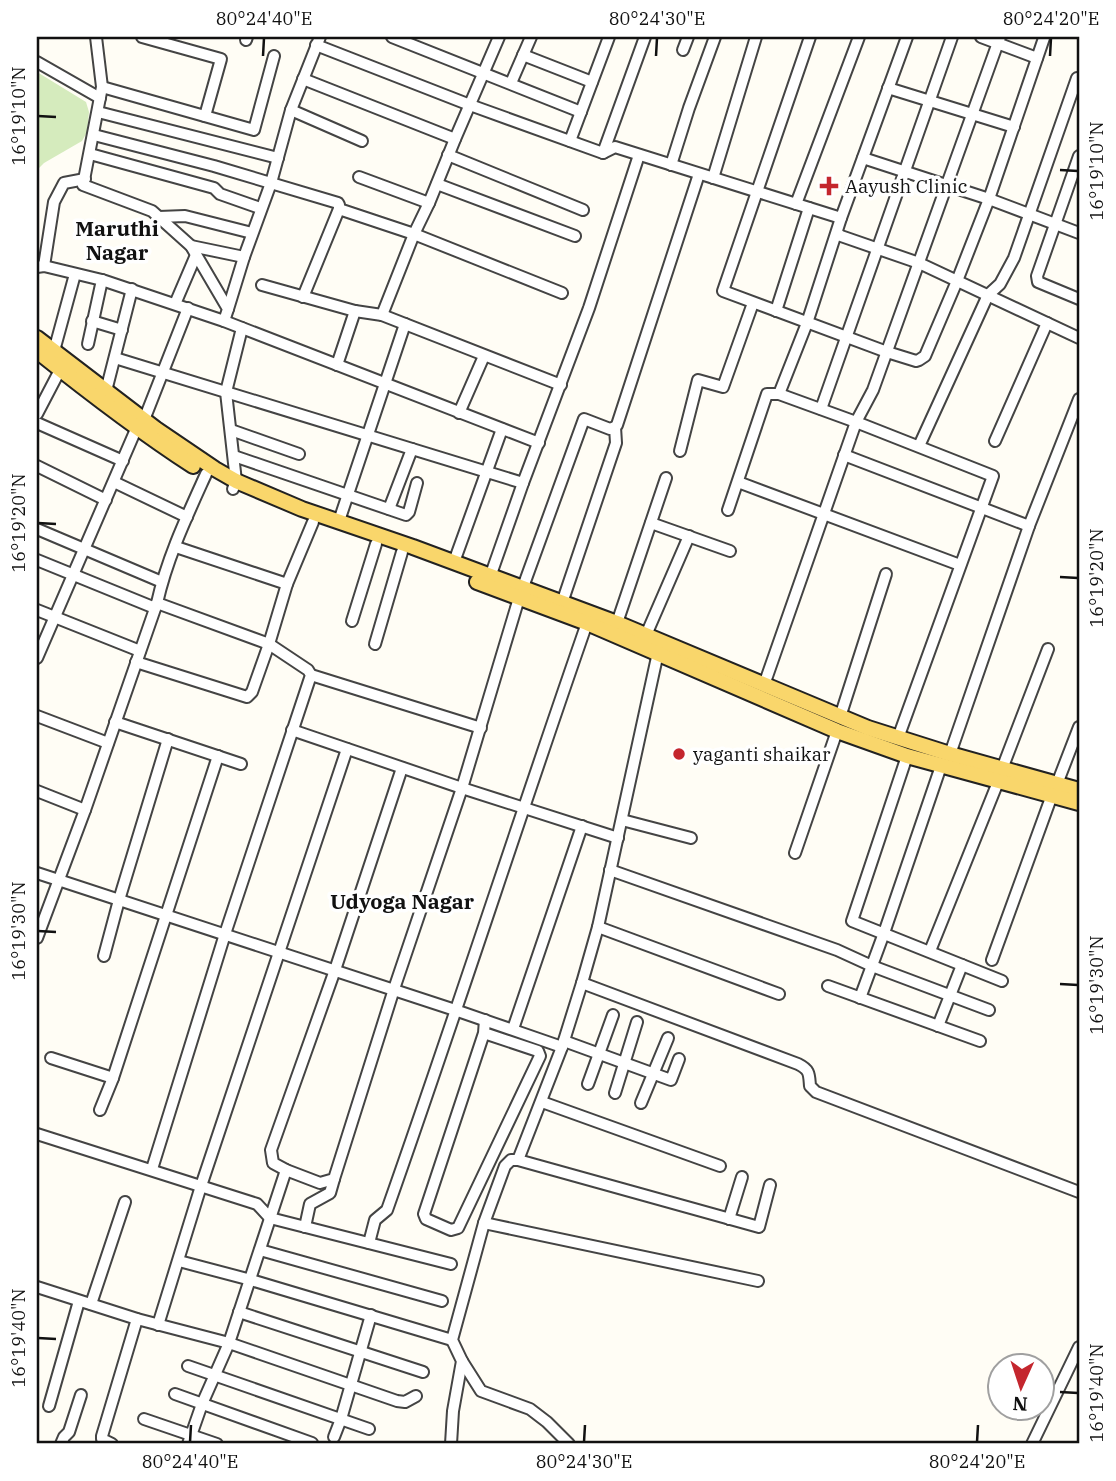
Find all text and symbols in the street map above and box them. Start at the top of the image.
text: 80°24'40"E [216,7,312,30]
text: 80°24'30"E [609,7,705,30]
text: 80°24'20"E [1003,7,1099,30]
text: 16°19'10"N [7,67,30,166]
text: 16°19'10"N [1085,122,1108,221]
place label: Aayush Clinic [845,174,968,198]
marker: Aayush Clinic [819,176,839,196]
district label: Maruthi Nagar [75,214,159,266]
text: 16°19'20"N [7,474,30,573]
text: 16°19'20"N [1085,529,1108,628]
place label: yaganti shaikar [693,742,831,766]
marker: yaganti shaikar [671,746,687,762]
text: 16°19'30"N [7,882,30,981]
district label: Udyoga Nagar [330,887,475,915]
text: 16°19'30"N [1085,936,1108,1035]
text: 16°19'40"N [7,1289,30,1388]
text: 16°19'40"N [1085,1344,1108,1443]
north arrow [986,1352,1056,1422]
text: N [1012,1392,1028,1416]
text: 80°24'40"E [142,1450,238,1473]
text: 80°24'30"E [536,1450,632,1473]
text: 80°24'20"E [929,1450,1025,1473]

